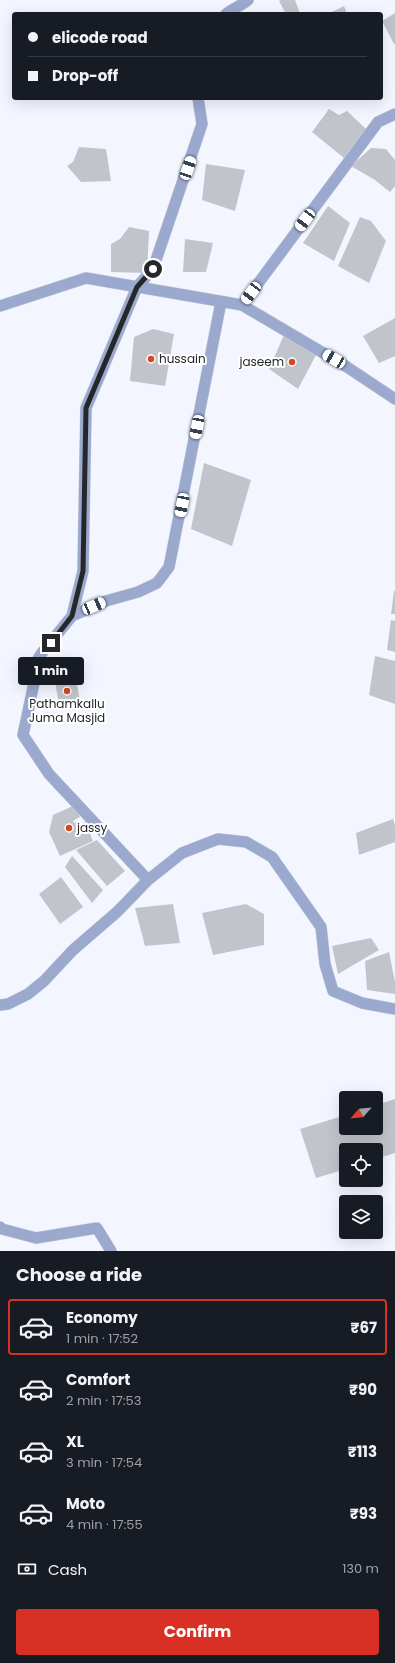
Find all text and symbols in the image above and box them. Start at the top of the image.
text: elicode road [52,27,148,48]
text: Drop-off [52,65,118,86]
car [178,155,198,181]
car [293,207,317,233]
route start [144,260,162,278]
car [239,280,263,306]
car [321,348,347,370]
place label: hussain [159,350,206,367]
place label: jaseem [238,353,284,370]
marker: hussain [146,354,156,364]
marker: jaseem [287,357,297,367]
car [189,414,205,440]
car [174,492,190,518]
car [81,596,107,616]
route end [42,634,60,652]
callout: 1 min [18,657,84,685]
text: 1 min [34,661,68,680]
marker: Pathamkallu Juma Masjid [62,686,72,696]
place label: Pathamkallu Juma Masjid [29,695,105,726]
place label: jassy [76,819,108,836]
marker: jassy [64,823,74,833]
north arrow [339,1091,383,1135]
map controls [339,1091,383,1239]
button: locate [339,1143,383,1187]
button: layers [339,1195,383,1239]
text: Choose a ride [16,1262,142,1287]
text: Economy [66,1307,138,1328]
icon: car [18,1309,54,1345]
text: ₹67 [350,1317,377,1338]
text: 1 min · 17:52 [66,1329,138,1348]
text: Comfort [66,1369,130,1390]
icon: car [18,1371,54,1407]
text: ₹90 [349,1379,377,1400]
text: 2 min · 17:53 [66,1391,141,1410]
text: XL [66,1431,84,1452]
icon: car [18,1433,54,1469]
text: ₹113 [348,1441,377,1462]
text: 3 min · 17:54 [66,1453,142,1472]
text: Moto [66,1493,105,1514]
icon: car [18,1495,54,1531]
text: ₹93 [350,1503,377,1524]
text: 4 min · 17:55 [66,1515,143,1534]
icon: cash [16,1558,38,1580]
text: Cash [48,1559,87,1580]
text: 130 m [342,1559,379,1578]
button: Confirm [16,1609,379,1655]

